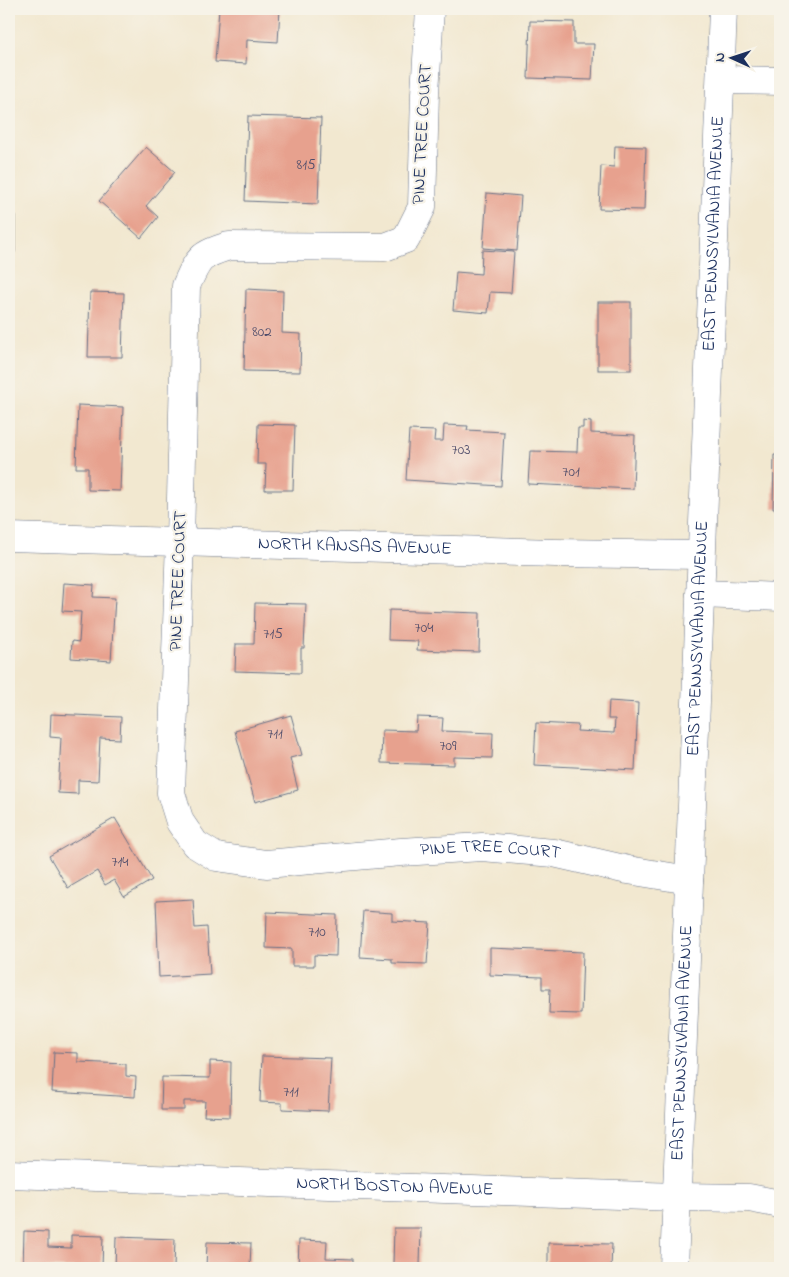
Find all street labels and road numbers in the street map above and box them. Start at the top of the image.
street label: PINE TREE COURT [406,63,440,205]
street label: EAST PENNSYLVANIA AVENUE [697,115,732,352]
street label: PINE TREE COURT [164,510,194,652]
street label: EAST PENNSYLVANIA AVENUE [681,520,716,757]
street label: NORTH KANSAS AVENUE [258,531,452,563]
street label: PINE TREE COURT [419,834,563,867]
street label: EAST PENNSYLVANIA AVENUE [665,925,700,1162]
street label: NORTH BOSTON AVENUE [296,1171,494,1204]

